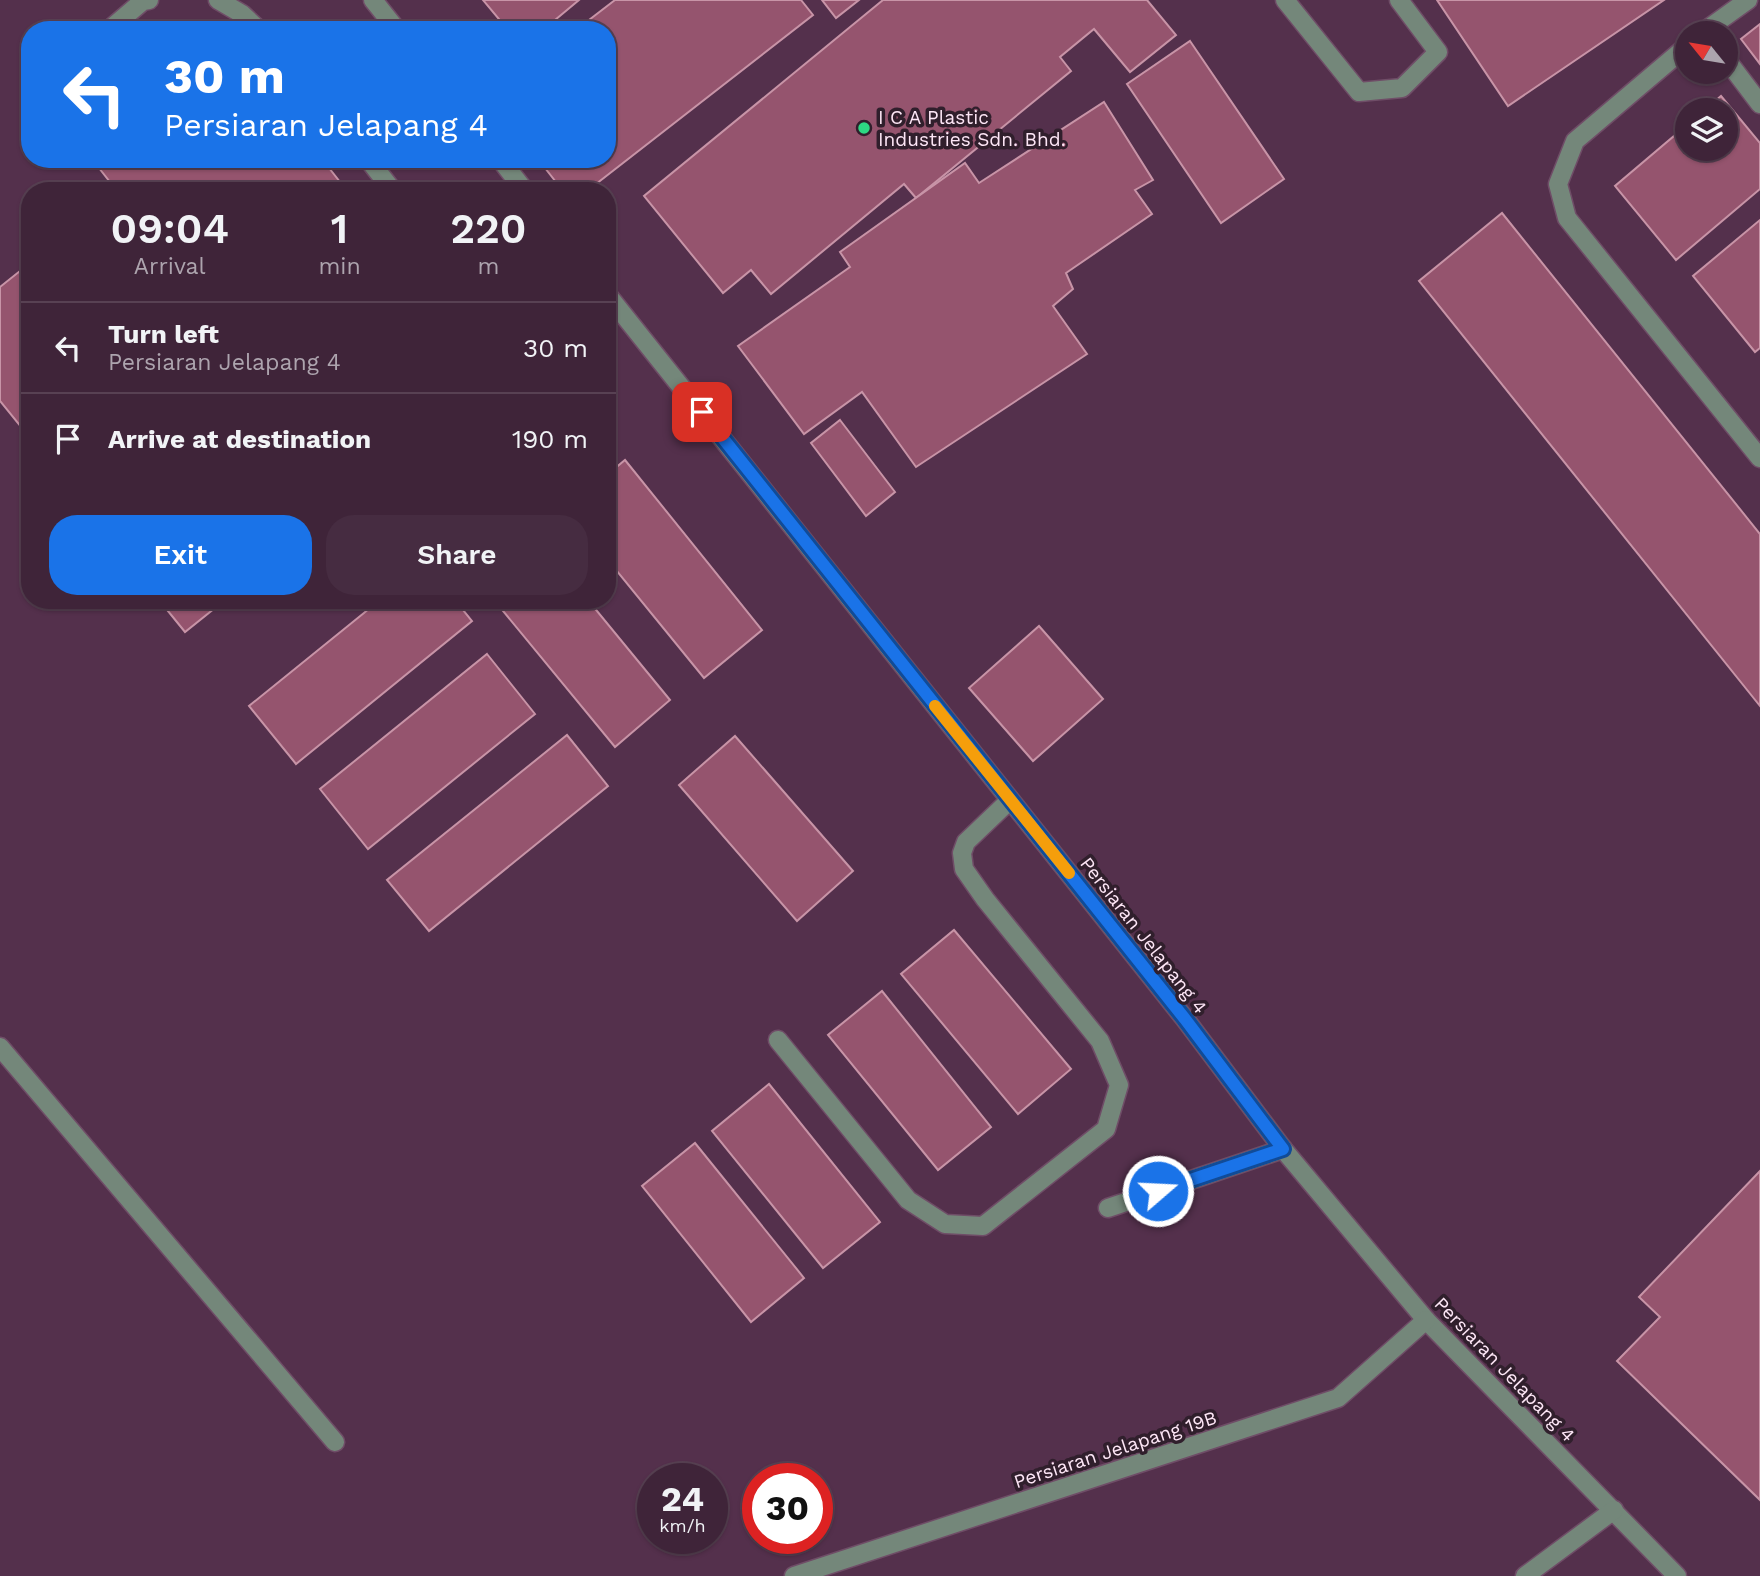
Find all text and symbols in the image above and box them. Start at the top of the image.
north arrow [1675,21,1738,84]
map controls [1675,21,1738,161]
text: 30 m [164,47,285,105]
icon: left [49,49,140,140]
button: layers [1675,98,1738,161]
text: Persiaran Jelapang 4 [164,106,488,144]
place label: I C A Plastic Industries Sdn. Bhd. [878,106,1066,151]
marker: I C A Plastic Industries Sdn. Bhd. [856,120,872,136]
text: 09:04 [110,204,229,253]
text: 1 [331,204,348,253]
text: 220 [450,204,527,253]
text: Arrival [134,253,206,280]
text: min [318,253,361,280]
text: m [477,253,499,280]
text: Turn left [108,319,219,349]
icon: left [49,329,87,367]
text: 30 m [523,333,588,363]
text: Persiaran Jelapang 4 [108,349,341,376]
pin [672,382,732,442]
icon: arrive [683,393,721,431]
icon: arrive [49,420,87,458]
text: Arrive at destination [108,424,371,454]
text: 190 m [512,424,588,454]
button: Exit [49,515,312,595]
button: Share [326,515,588,595]
street label: Persiaran Jelapang 4 [1075,852,1212,1018]
position arrow [1121,1154,1195,1228]
street label: Persiaran Jelapang 4 [1430,1292,1580,1447]
street label: Persiaran Jelapang 19B [1011,1406,1219,1493]
speed limit sign: 30 [742,1463,833,1554]
text: 24 [661,1478,704,1520]
text: km/h [659,1515,706,1536]

